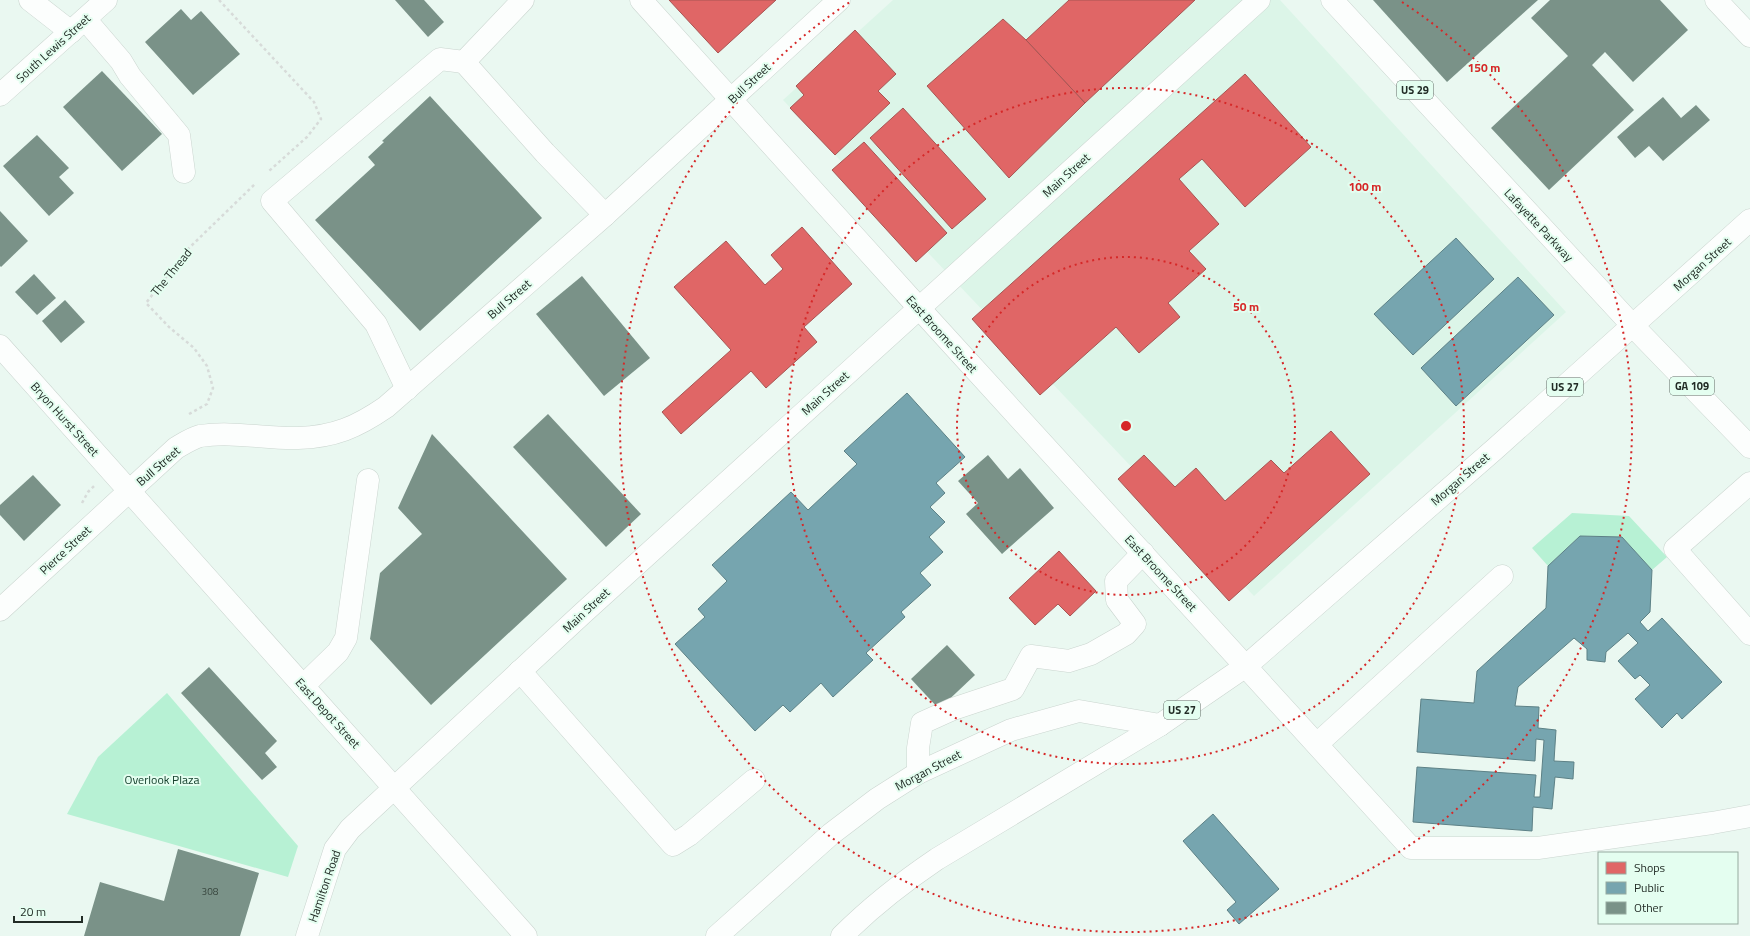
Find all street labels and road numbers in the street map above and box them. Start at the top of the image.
street label: South Lewis Street [11,9,95,87]
street label: Bull Street [723,57,775,108]
road number: US 29 [1397,81,1433,99]
street label: Main Street [1038,148,1095,202]
street label: Lafayette Parkway [1500,184,1578,266]
street label: Morgan Street [1669,232,1736,295]
street label: The Thread [146,244,196,300]
street label: Bull Street [483,274,536,324]
street label: East Broome Street [902,291,983,378]
street label: Main Street [797,366,854,420]
street label: Bryon Hurst Street [26,377,104,461]
road number: GA 109 [1670,377,1714,395]
road number: US 27 [1547,378,1583,396]
street label: Bull Street [132,441,185,491]
street label: Morgan Street [1426,447,1494,510]
street label: Pierce Street [35,520,96,579]
street label: East Broome Street [1120,530,1202,616]
street label: Main Street [558,582,615,637]
street label: East Depot Street [291,673,365,753]
road number: US 27 [1164,701,1200,719]
street label: Morgan Street [891,744,965,795]
street label: Hamilton Road [303,847,345,925]

